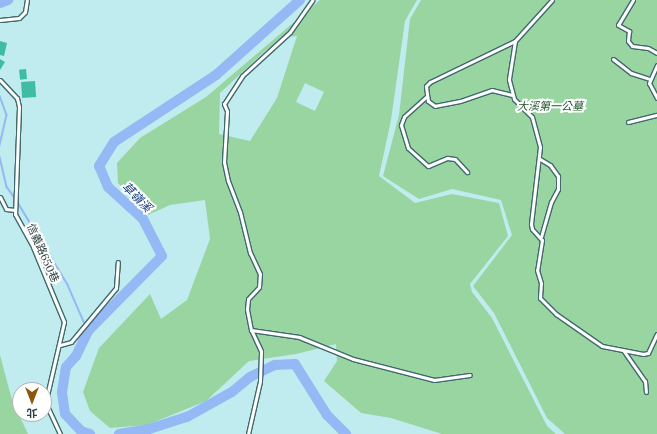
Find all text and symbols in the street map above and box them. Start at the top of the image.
park label: 大溪第一公墓 [517,99,583,113]
water label: 草嶺溪 [119,179,155,215]
street label: 信義路650巷 [24,221,62,285]
north arrow [12,382,52,422]
text: 北 [27,406,38,420]

